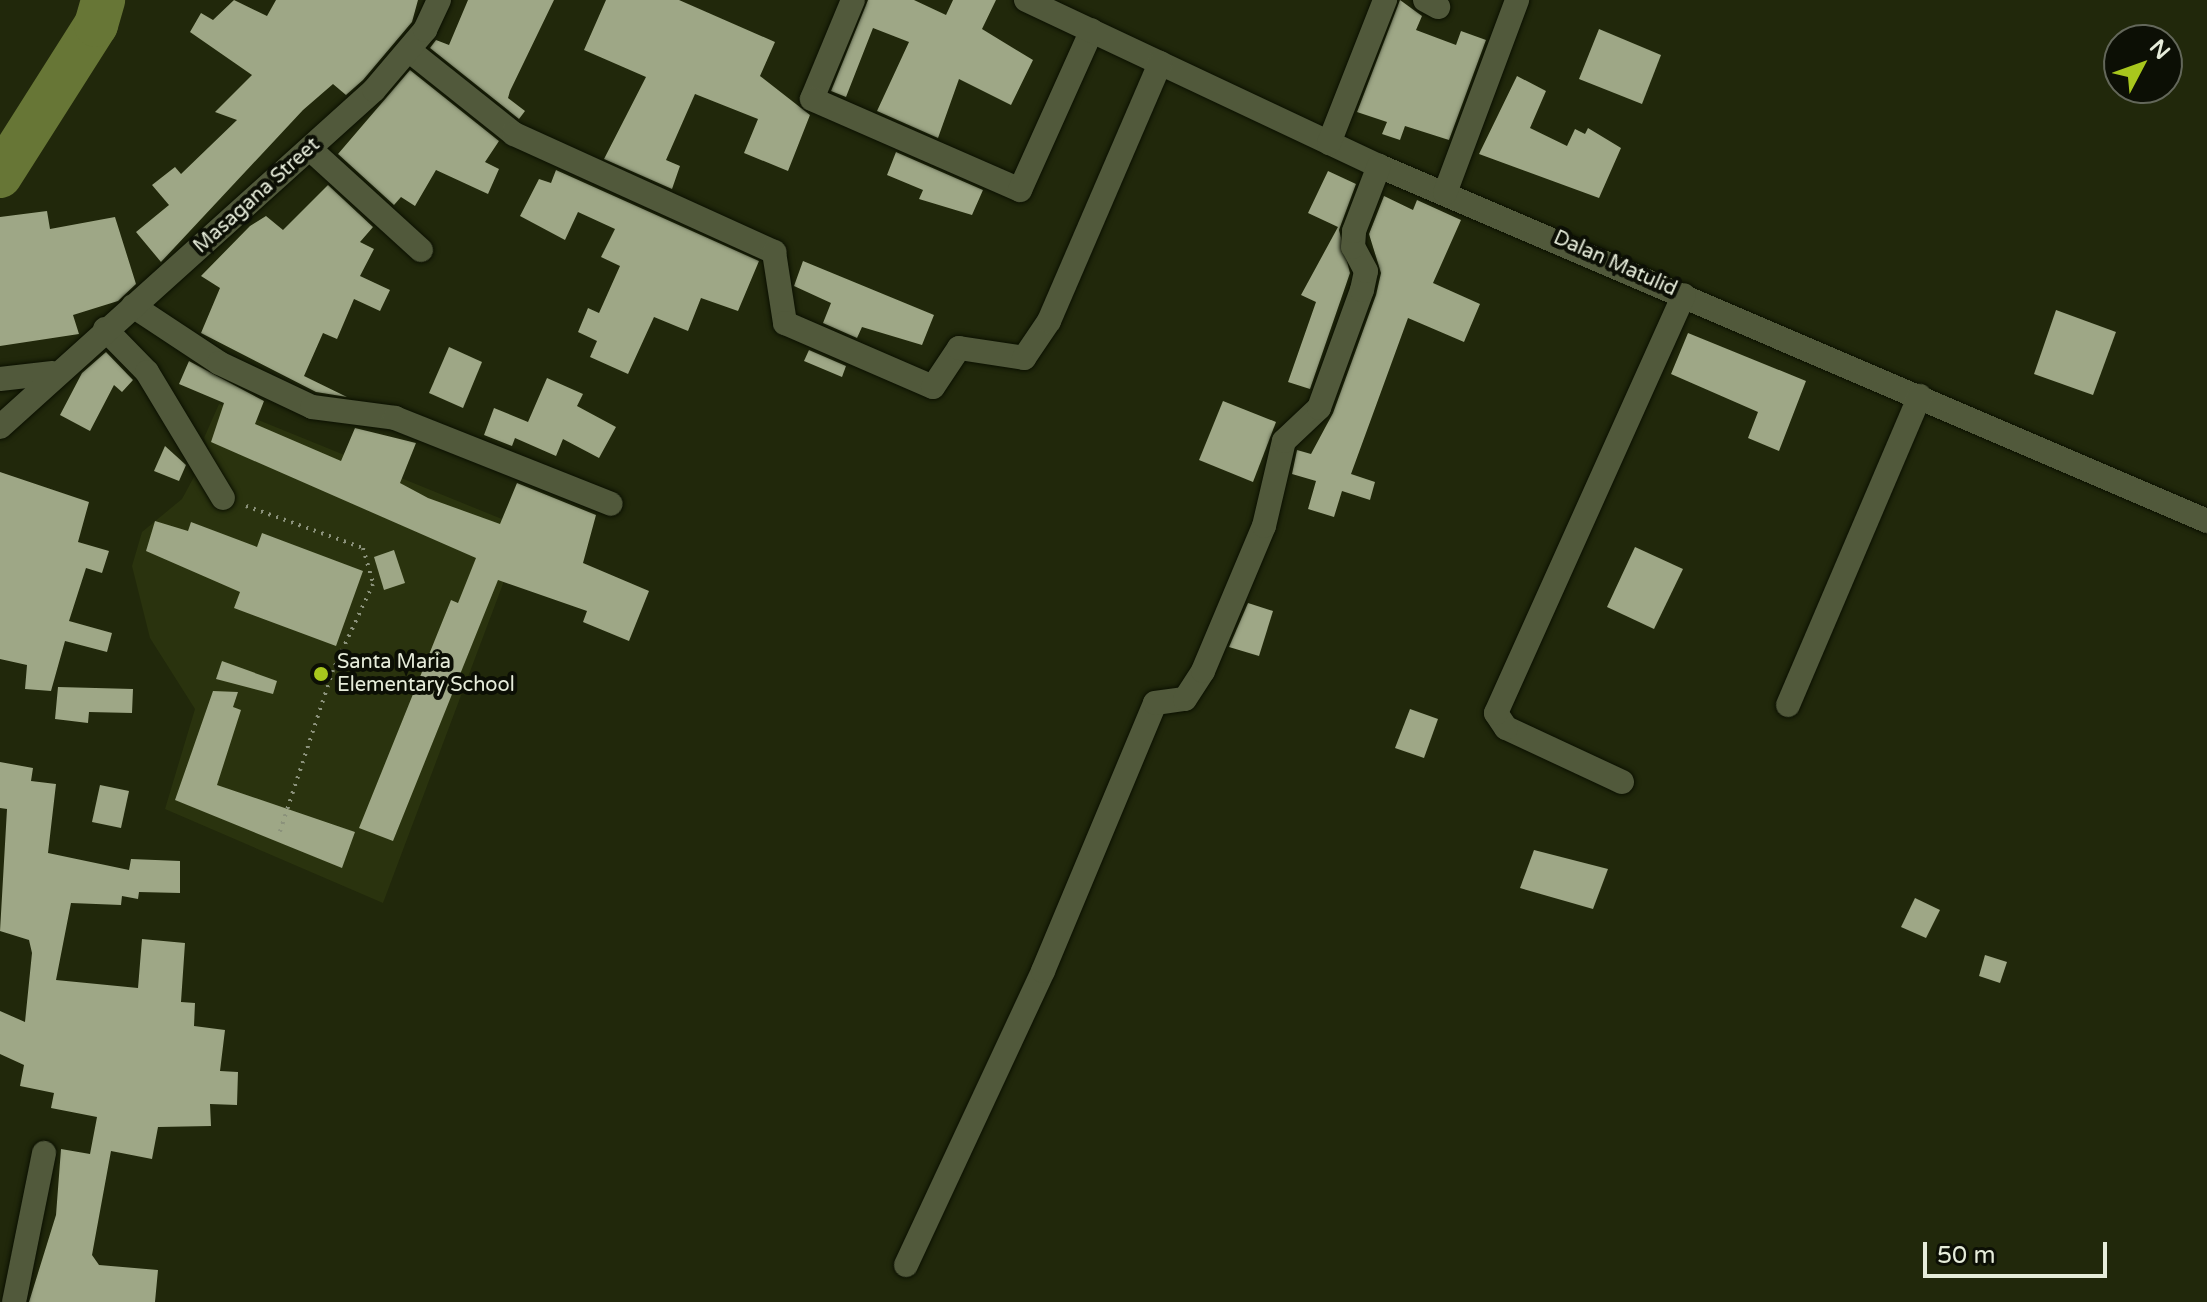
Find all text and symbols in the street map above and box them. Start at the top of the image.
north arrow [2103,24,2183,104]
text: N [2144,34,2175,65]
street label: Masagana Street [189,133,325,259]
street label: Dalan Matulid [1550,226,1680,302]
place label: Santa Maria Elementary School [337,650,515,697]
marker: Santa Maria Elementary School [312,665,330,683]
scale bar [1927,1226,2111,1276]
text: 50 m [1937,1241,1995,1270]

